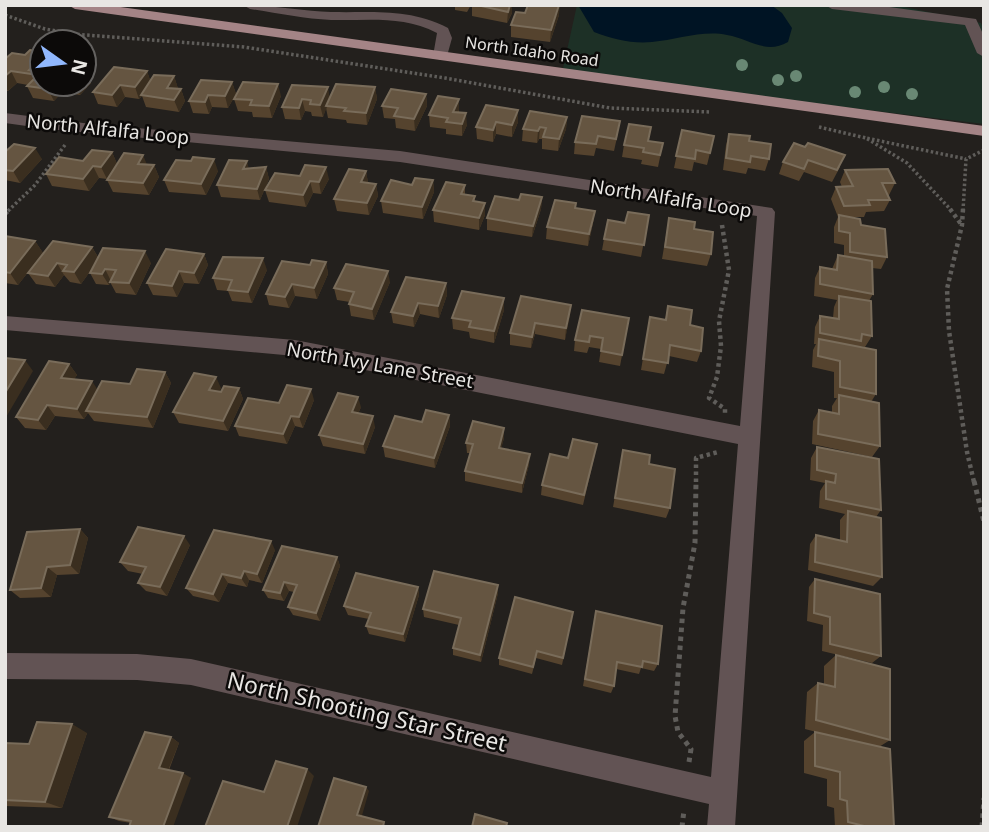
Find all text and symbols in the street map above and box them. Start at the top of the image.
north arrow [28,28,98,98]
street label: North Idaho Road [464,31,600,71]
text: N [65,56,94,78]
street label: North Alfalfa Loop [25,108,191,150]
street label: North Alfalfa Loop [588,172,754,224]
street label: North Ivy Lane Street [285,336,476,394]
street label: North Shooting Star Street [224,663,510,759]

